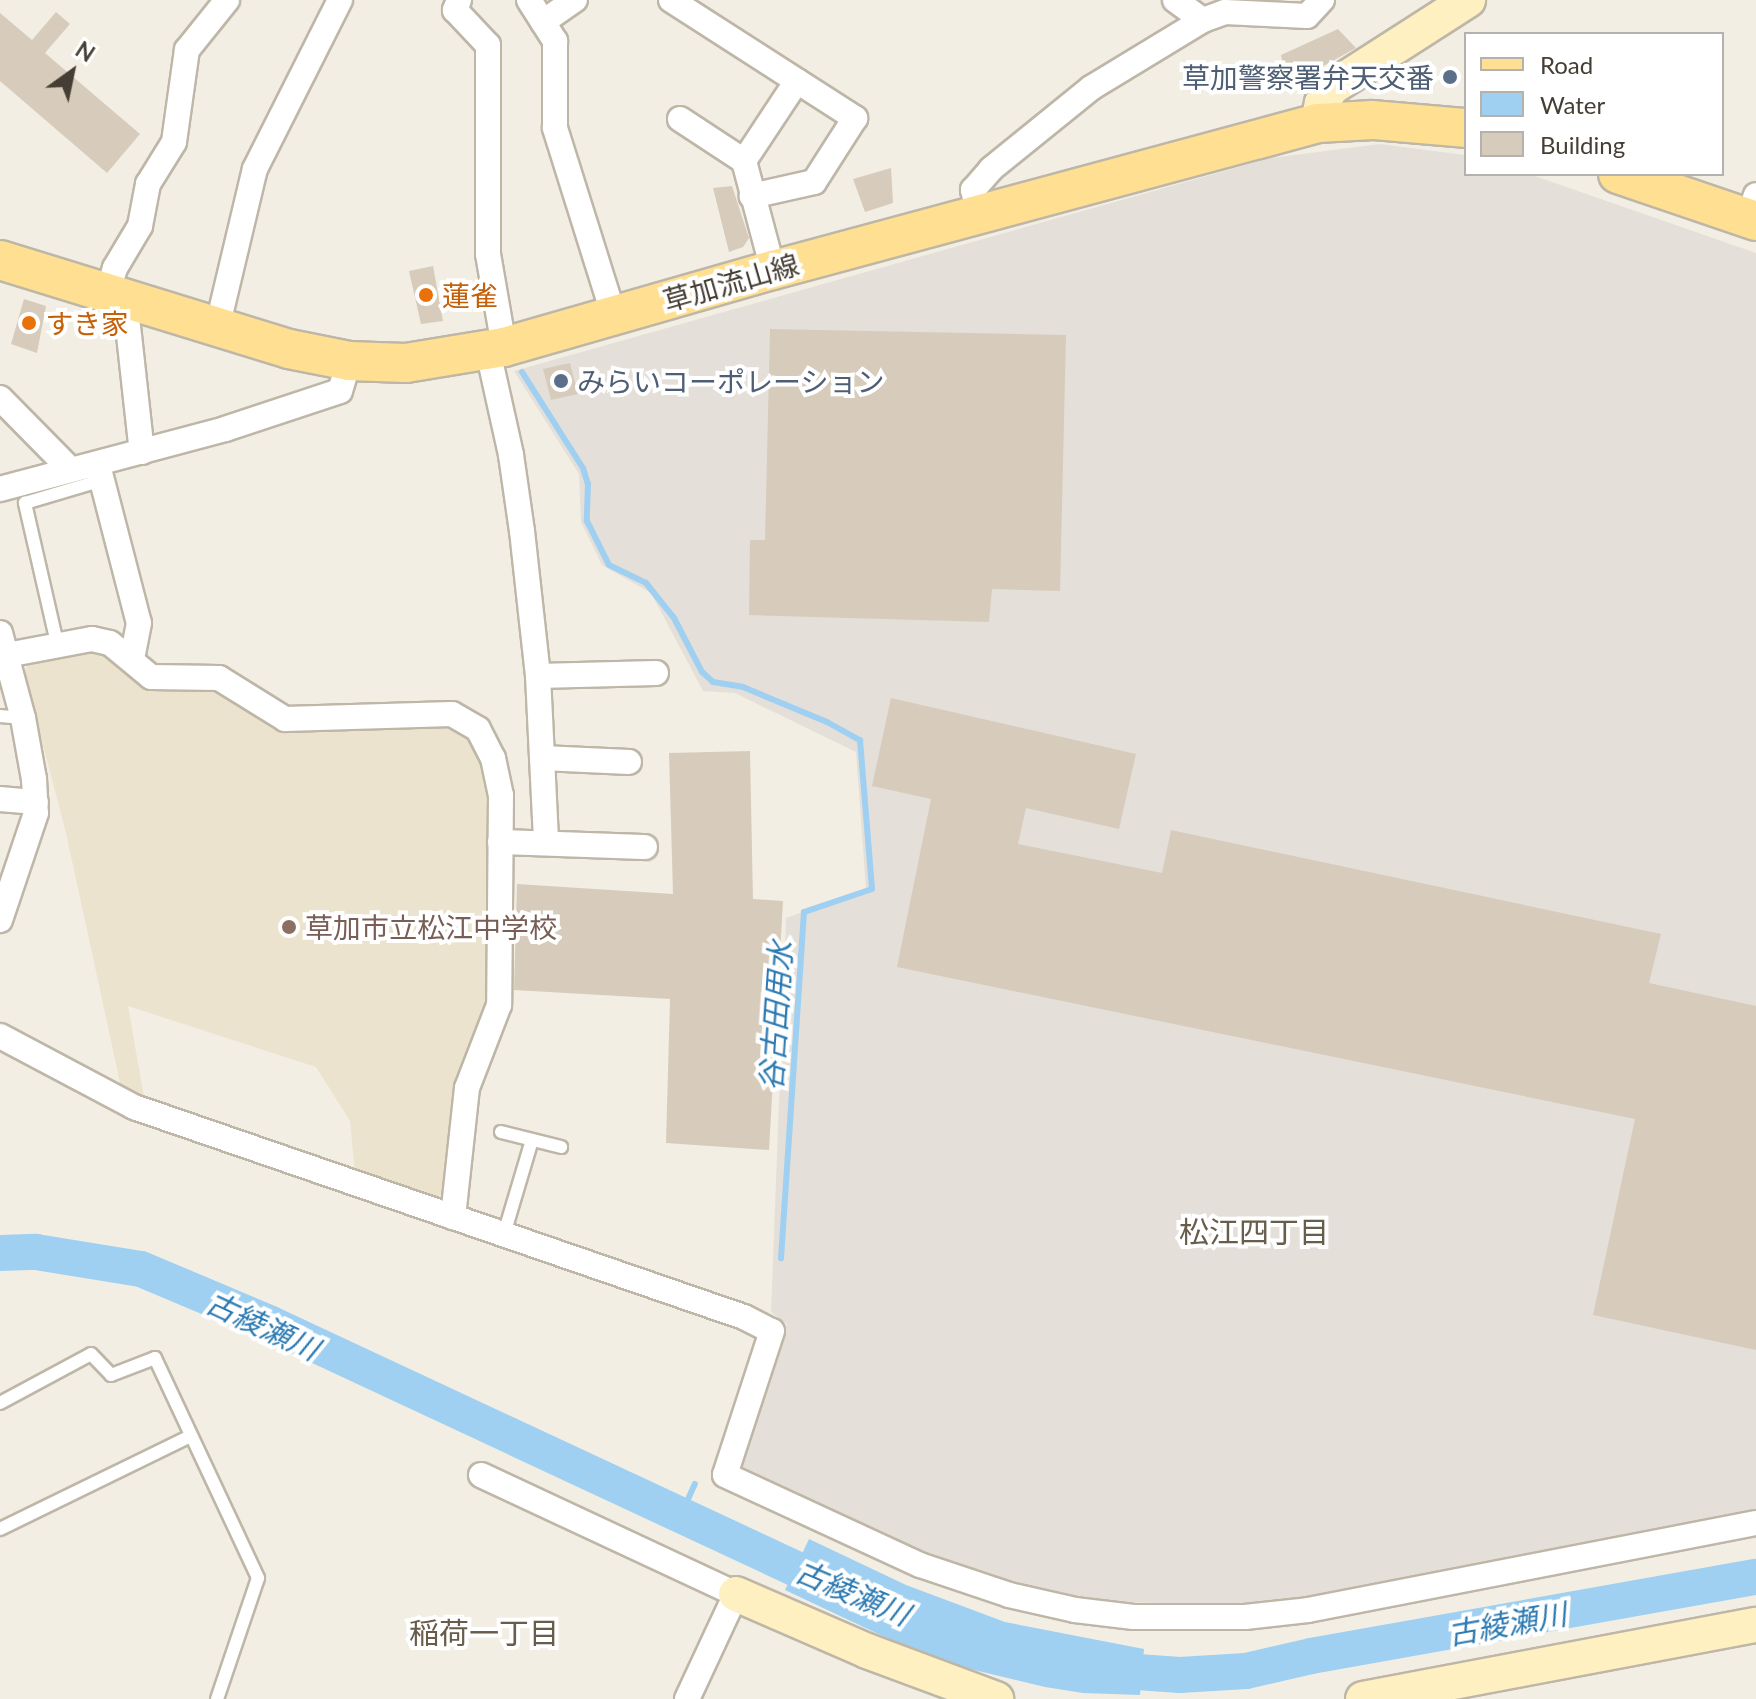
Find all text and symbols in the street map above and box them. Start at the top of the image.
north arrow [32,32,112,112]
legend [1464,32,1724,176]
text: N [71,36,100,67]
text: Road [1540,50,1593,79]
place label: 草加警察署弁天交番 [1182,60,1434,94]
marker: 草加警察署弁天交番 [1441,68,1459,86]
text: Water [1540,90,1605,119]
text: Building [1540,130,1625,159]
street label: 草加流山線 [659,247,803,317]
place label: 蓮雀 [442,278,498,312]
marker: 蓮雀 [417,286,435,304]
place label: すき家 [45,306,129,340]
marker: すき家 [20,314,38,332]
place label: みらいコーポレーション [577,364,885,398]
marker: みらいコーポレーション [552,372,570,390]
place label: 草加市立松江中学校 [305,910,557,944]
marker: 草加市立松江中学校 [280,918,298,936]
water label: 谷古田用水 [752,940,798,1092]
district label: 松江四丁目 [1179,1213,1329,1249]
water label: 古綾瀬川 [201,1283,325,1367]
water label: 古綾瀬川 [791,1552,915,1632]
water label: 古綾瀬川 [1445,1595,1569,1651]
district label: 稲荷一丁目 [409,1614,559,1650]

